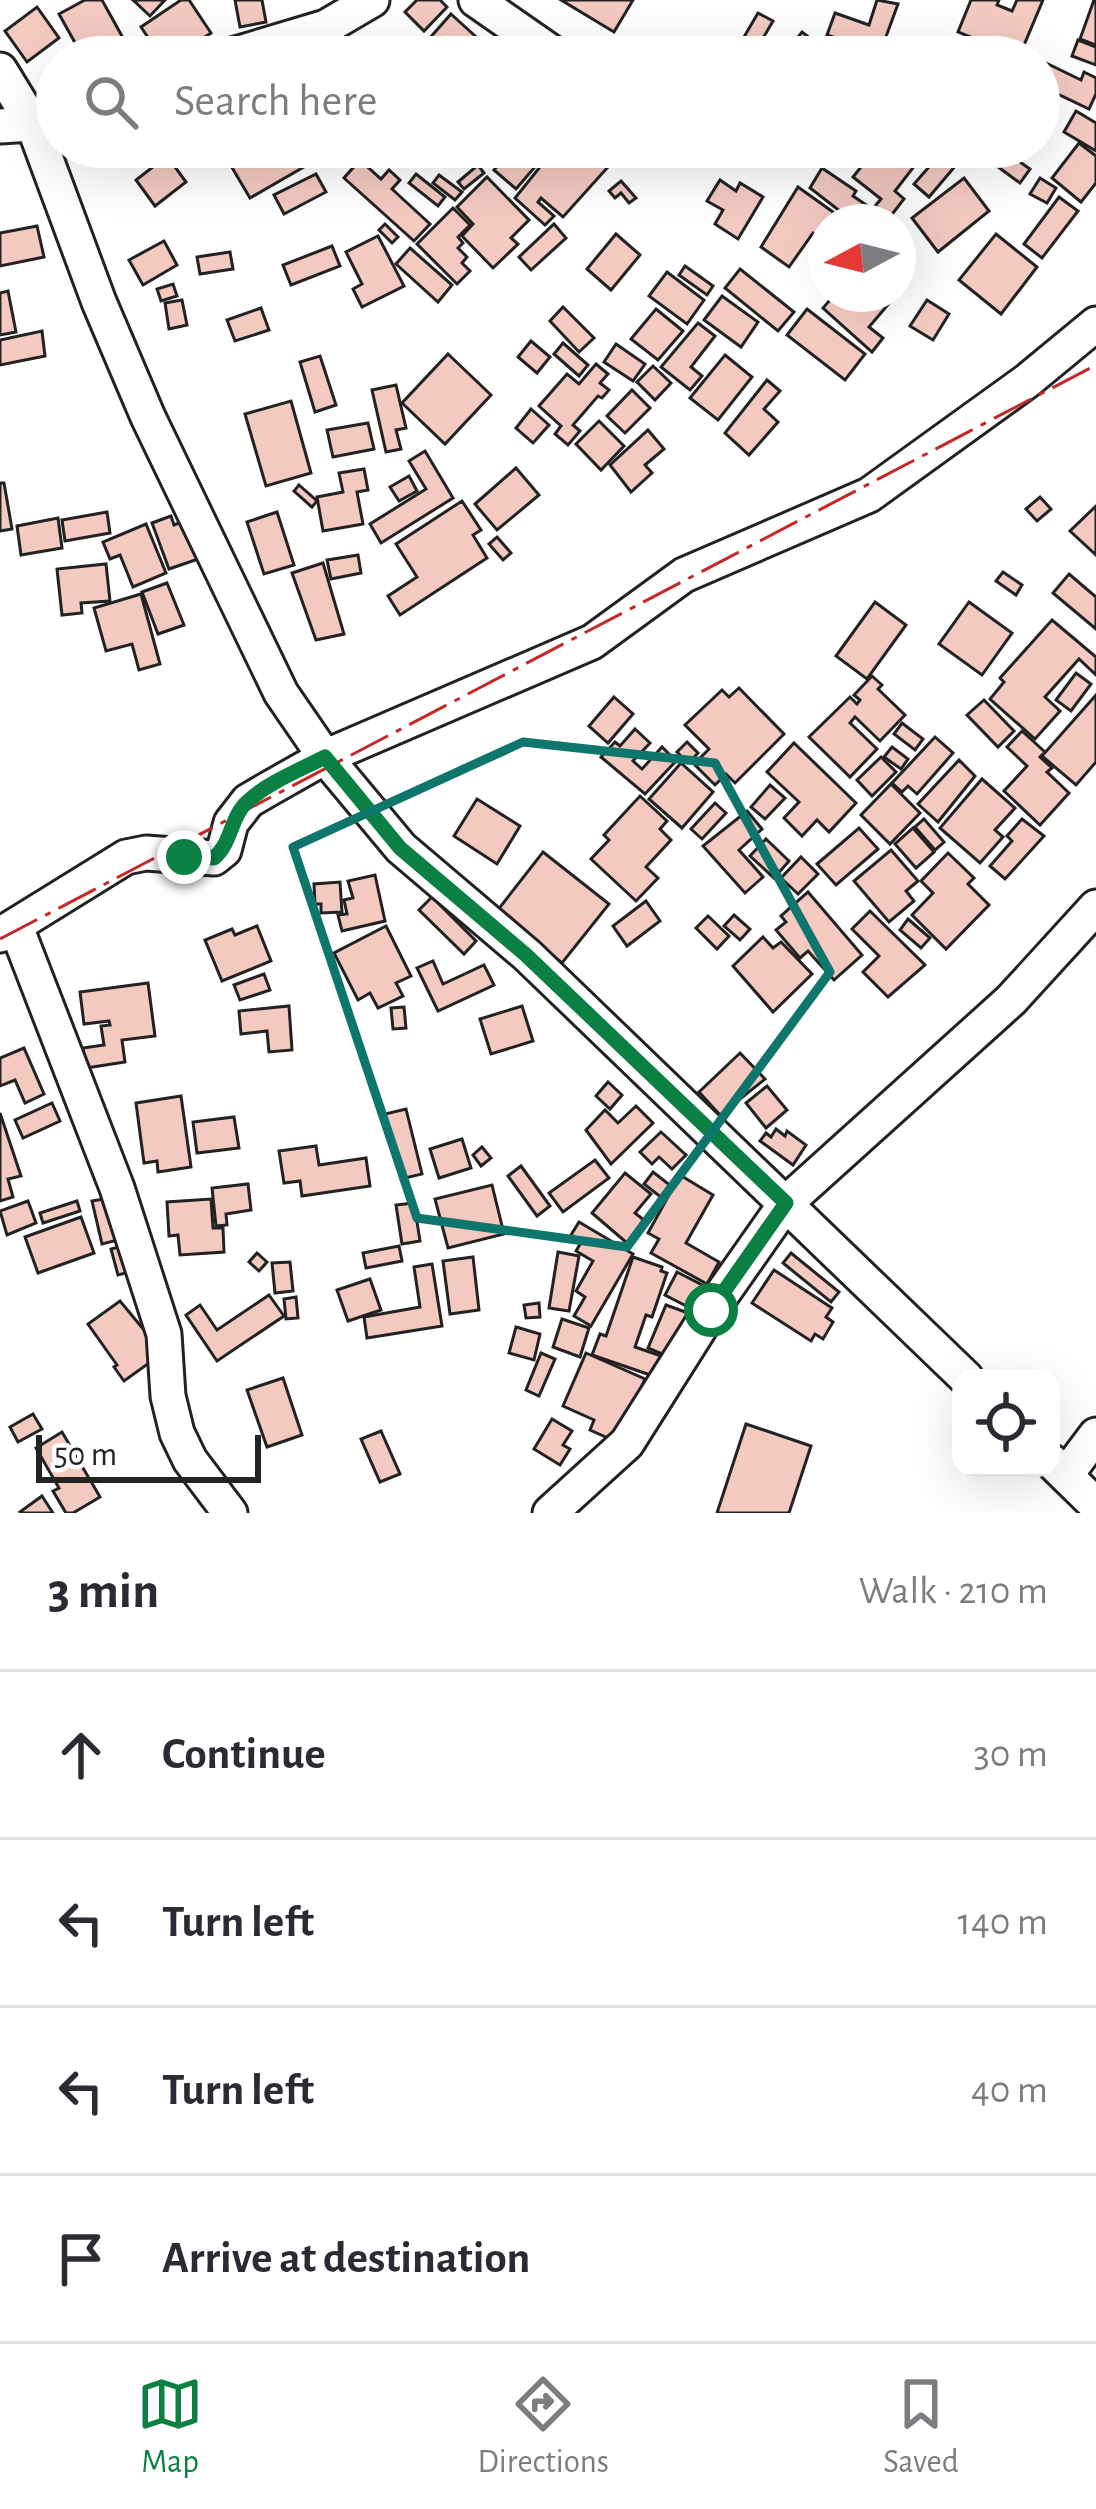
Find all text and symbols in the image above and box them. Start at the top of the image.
search box [36,36,1060,168]
icon: search [78,69,144,135]
text: Search here [174,79,377,124]
north arrow [808,204,916,312]
route end [157,830,211,884]
route start [684,1283,738,1337]
map controls [952,1369,1060,1477]
button: locate [952,1369,1060,1477]
scale bar [36,1429,261,1482]
text: 50 m [54,1439,117,1472]
text: 3 min [48,1566,159,1617]
text: Walk · 210 m [859,1572,1048,1611]
icon: ahead [48,1722,114,1788]
text: Continue [162,1732,326,1777]
text: 30 m [974,1735,1048,1774]
icon: left [48,1890,114,1956]
text: Turn left [162,1900,314,1945]
text: 140 m [958,1903,1048,1942]
icon: left [48,2058,114,2124]
text: Turn left [162,2068,314,2113]
text: 40 m [971,2071,1048,2110]
icon: arrive [48,2226,114,2292]
text: Arrive at destination [162,2236,530,2281]
tab: Map [137,2371,203,2483]
tab: Directions [477,2371,609,2483]
tab: Saved [883,2371,959,2483]

